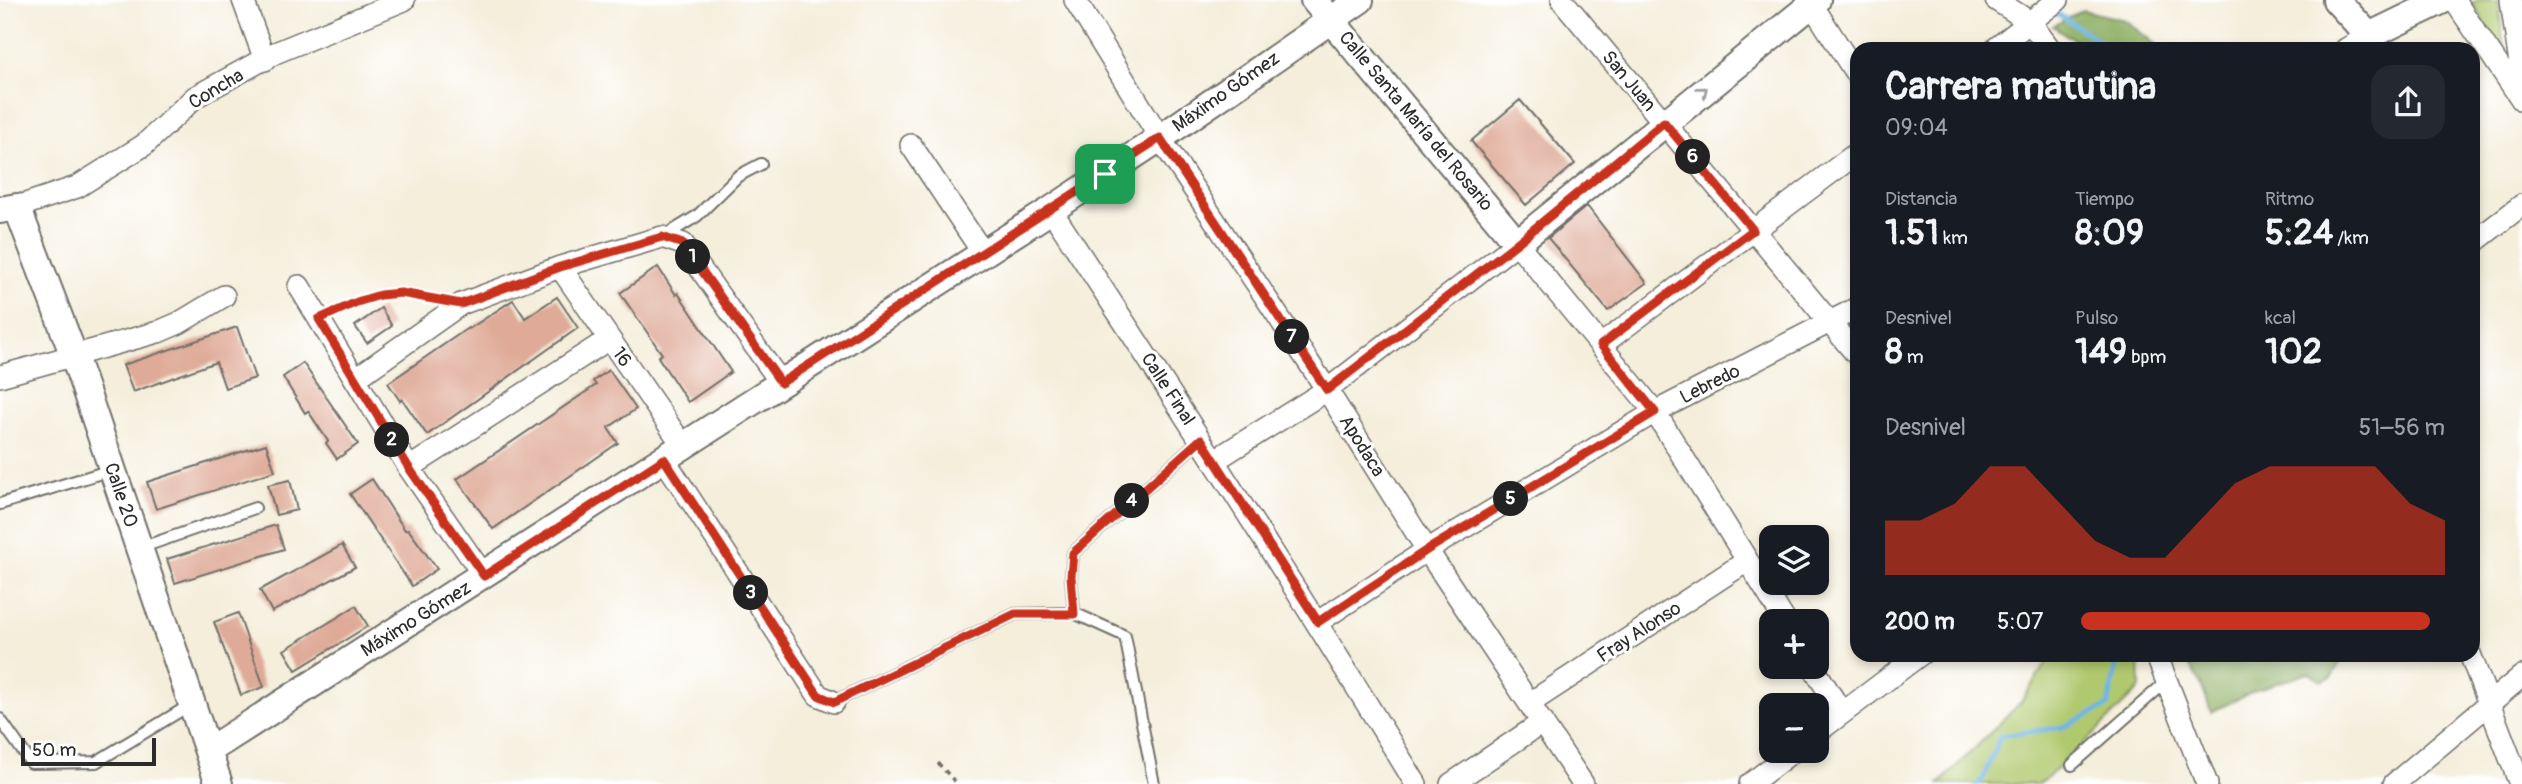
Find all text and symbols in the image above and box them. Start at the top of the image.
street label: Calle Santa María del Rosario [1334,26,1498,216]
street label: Máximo Gómez [1168,46,1284,138]
street label: San Juan [1597,46,1661,116]
street label: Concha [184,63,248,115]
text: Carrera matutina [1885,63,2156,111]
button: share [2371,65,2445,139]
one-way arrow [1695,87,1707,100]
text: 09:04 [1885,113,1948,142]
pin: 6 [1676,140,1710,174]
pin [1075,144,1135,204]
text: 6 [1687,144,1698,168]
icon: arrive [1086,155,1124,193]
text: Distancia [1885,187,1957,211]
text: Tiempo [2075,187,2134,211]
text: Ritmo [2265,187,2314,211]
text: 1.51 [1885,211,1939,255]
text: 8:09 [2075,211,2144,255]
text: 5:24 [2265,211,2333,255]
text: km [1939,226,1968,250]
text: /km [2333,226,2369,250]
pin: 1 [676,240,710,274]
text: 1 [689,244,696,268]
text: Desnivel [1885,306,1952,330]
text: Pulso [2075,306,2118,330]
text: kcal [2265,306,2296,330]
pin: 7 [1274,320,1310,354]
text: 7 [1286,324,1297,348]
text: 8 [1885,330,1903,374]
text: 149 [2075,330,2127,374]
text: 102 [2265,330,2322,374]
street label: 16 [607,343,637,371]
text: m [1903,345,1924,369]
text: bpm [2127,345,2166,369]
street label: Calle Final [1136,348,1200,430]
street label: Lebredo [1676,359,1744,409]
street label: Apodaca [1334,411,1390,481]
text: Desnivel [1885,413,1966,442]
text: 51–56 m [2359,413,2445,442]
pin: 2 [374,422,410,458]
text: 2 [386,427,397,451]
street label: Calle 20 [99,460,143,530]
pin: 5 [1494,482,1528,516]
pin: 4 [1114,484,1150,518]
text: 5 [1505,486,1516,510]
text: 4 [1126,488,1137,512]
map controls [1759,525,1829,763]
button: layers [1759,525,1829,595]
street label: Máximo Gómez [357,576,476,662]
pin: 3 [734,576,768,610]
text: 3 [745,580,756,604]
street label: Fray Alonso [1593,596,1685,668]
text: 200 m [1885,607,1955,636]
text: 5:07 [1997,607,2043,636]
button: + [1759,609,1829,679]
button: − [1759,693,1829,763]
scale bar [21,735,156,767]
text: 50 m [32,738,76,762]

